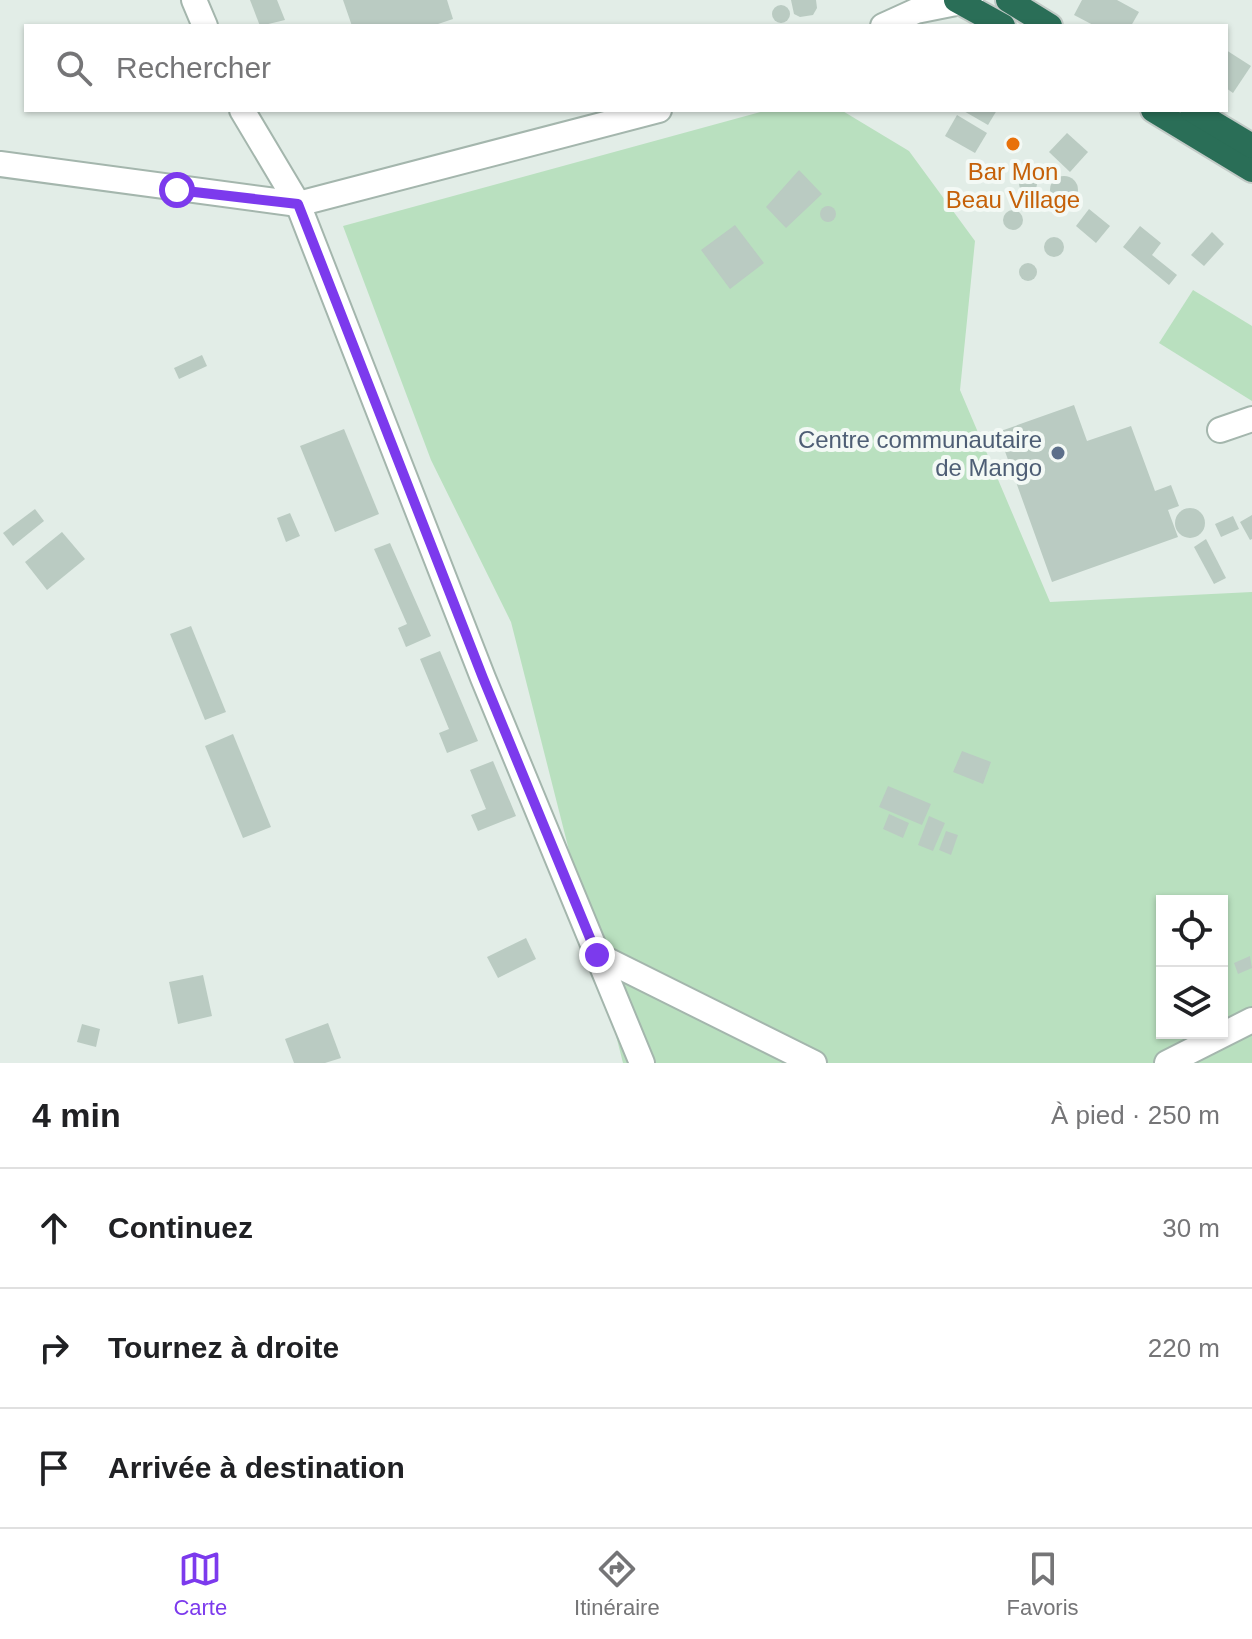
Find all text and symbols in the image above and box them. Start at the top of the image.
search box [24,24,1228,112]
icon: search [52,46,96,90]
text: Rechercher [116,51,271,84]
marker: Bar Mon Beau Village [1004,135,1022,153]
place label: Bar Mon Beau Village [946,158,1080,213]
route start [159,172,195,208]
place label: Centre communautaire de Mango [798,426,1042,481]
marker: Centre communautaire de Mango [1049,444,1067,462]
map controls [1156,895,1228,1039]
button: locate [1156,895,1228,967]
route end [579,937,615,973]
button: layers [1156,967,1228,1039]
text: 4 min [32,1096,121,1134]
text: À pied · 250 m [1051,1100,1220,1130]
icon: ahead [32,1206,76,1250]
text: Continuez [108,1211,253,1244]
text: 30 m [1162,1213,1220,1243]
icon: right [32,1326,76,1370]
text: Tournez à droite [108,1331,339,1364]
text: 220 m [1148,1333,1220,1363]
icon: arrive [32,1446,76,1490]
text: Arrivée à destination [108,1451,405,1484]
tab: Carte [173,1547,227,1621]
tab: Itinéraire [574,1547,660,1621]
tab: Favoris [1006,1547,1079,1621]

